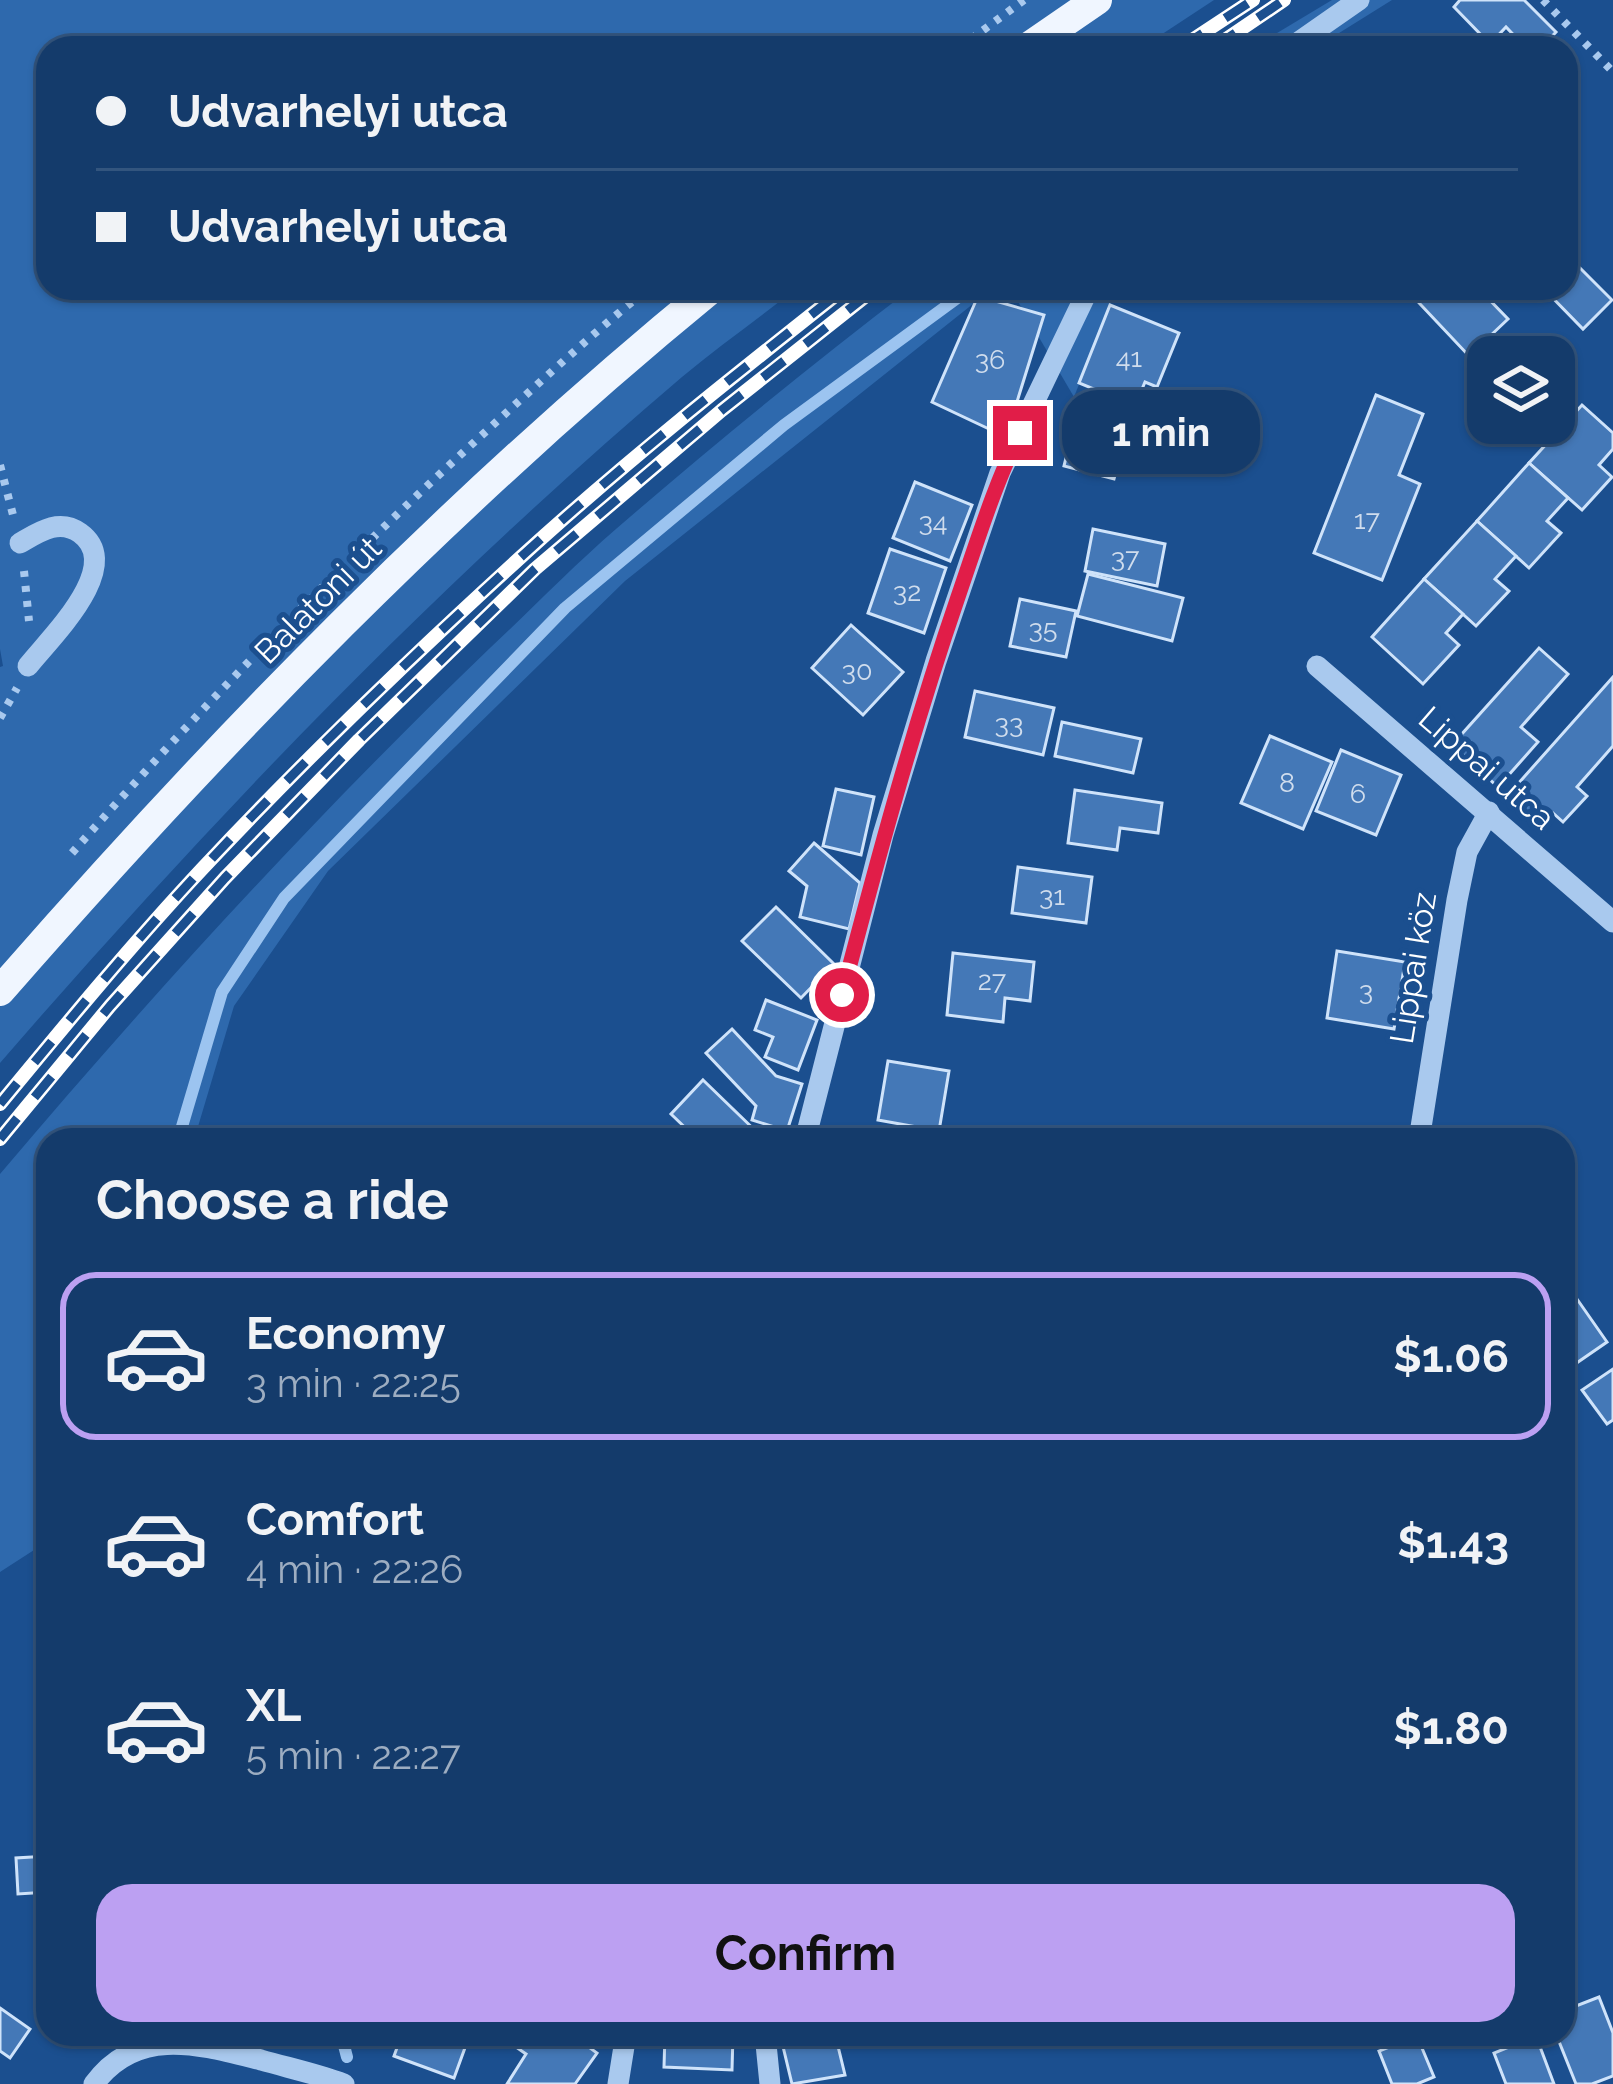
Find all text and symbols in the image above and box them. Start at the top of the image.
text: Udvarhelyi utca [168,85,508,138]
text: Udvarhelyi utca [168,200,508,253]
map controls [1467,336,1575,444]
button: layers [1467,336,1575,444]
house number: 41 [1116,342,1142,373]
house number: 36 [975,344,1005,375]
callout: 1 min [1062,391,1260,475]
route end [993,406,1047,460]
text: 1 min [1112,409,1210,455]
house number: 17 [1354,504,1380,535]
house number: 34 [918,506,948,537]
street label: Balatoni út [247,529,389,671]
house number: 37 [1111,542,1140,573]
house number: 32 [893,576,921,607]
house number: 35 [1028,613,1058,644]
house number: 30 [842,655,872,686]
street label: Lippai utca [1411,698,1563,838]
house number: 33 [995,708,1023,739]
house number: 8 [1279,767,1295,798]
house number: 6 [1350,778,1366,809]
house number: 31 [1039,880,1065,911]
street label: Lippai köz [1382,889,1444,1047]
house number: 27 [978,965,1007,996]
route start [815,968,869,1022]
house number: 3 [1359,975,1373,1006]
text: Choose a ride [96,1168,449,1232]
icon: car [102,1302,210,1410]
text: Economy [246,1307,446,1360]
text: $1.06 [1393,1330,1509,1383]
text: 3 min · 22:25 [246,1360,461,1406]
icon: car [102,1488,210,1596]
text: Comfort [246,1493,424,1546]
text: $1.43 [1397,1516,1509,1569]
text: 4 min · 22:26 [246,1546,463,1592]
icon: car [102,1674,210,1782]
text: XL [246,1679,301,1732]
text: $1.80 [1393,1702,1509,1755]
text: 5 min · 22:27 [246,1732,461,1778]
button: Confirm [96,1884,1515,2022]

